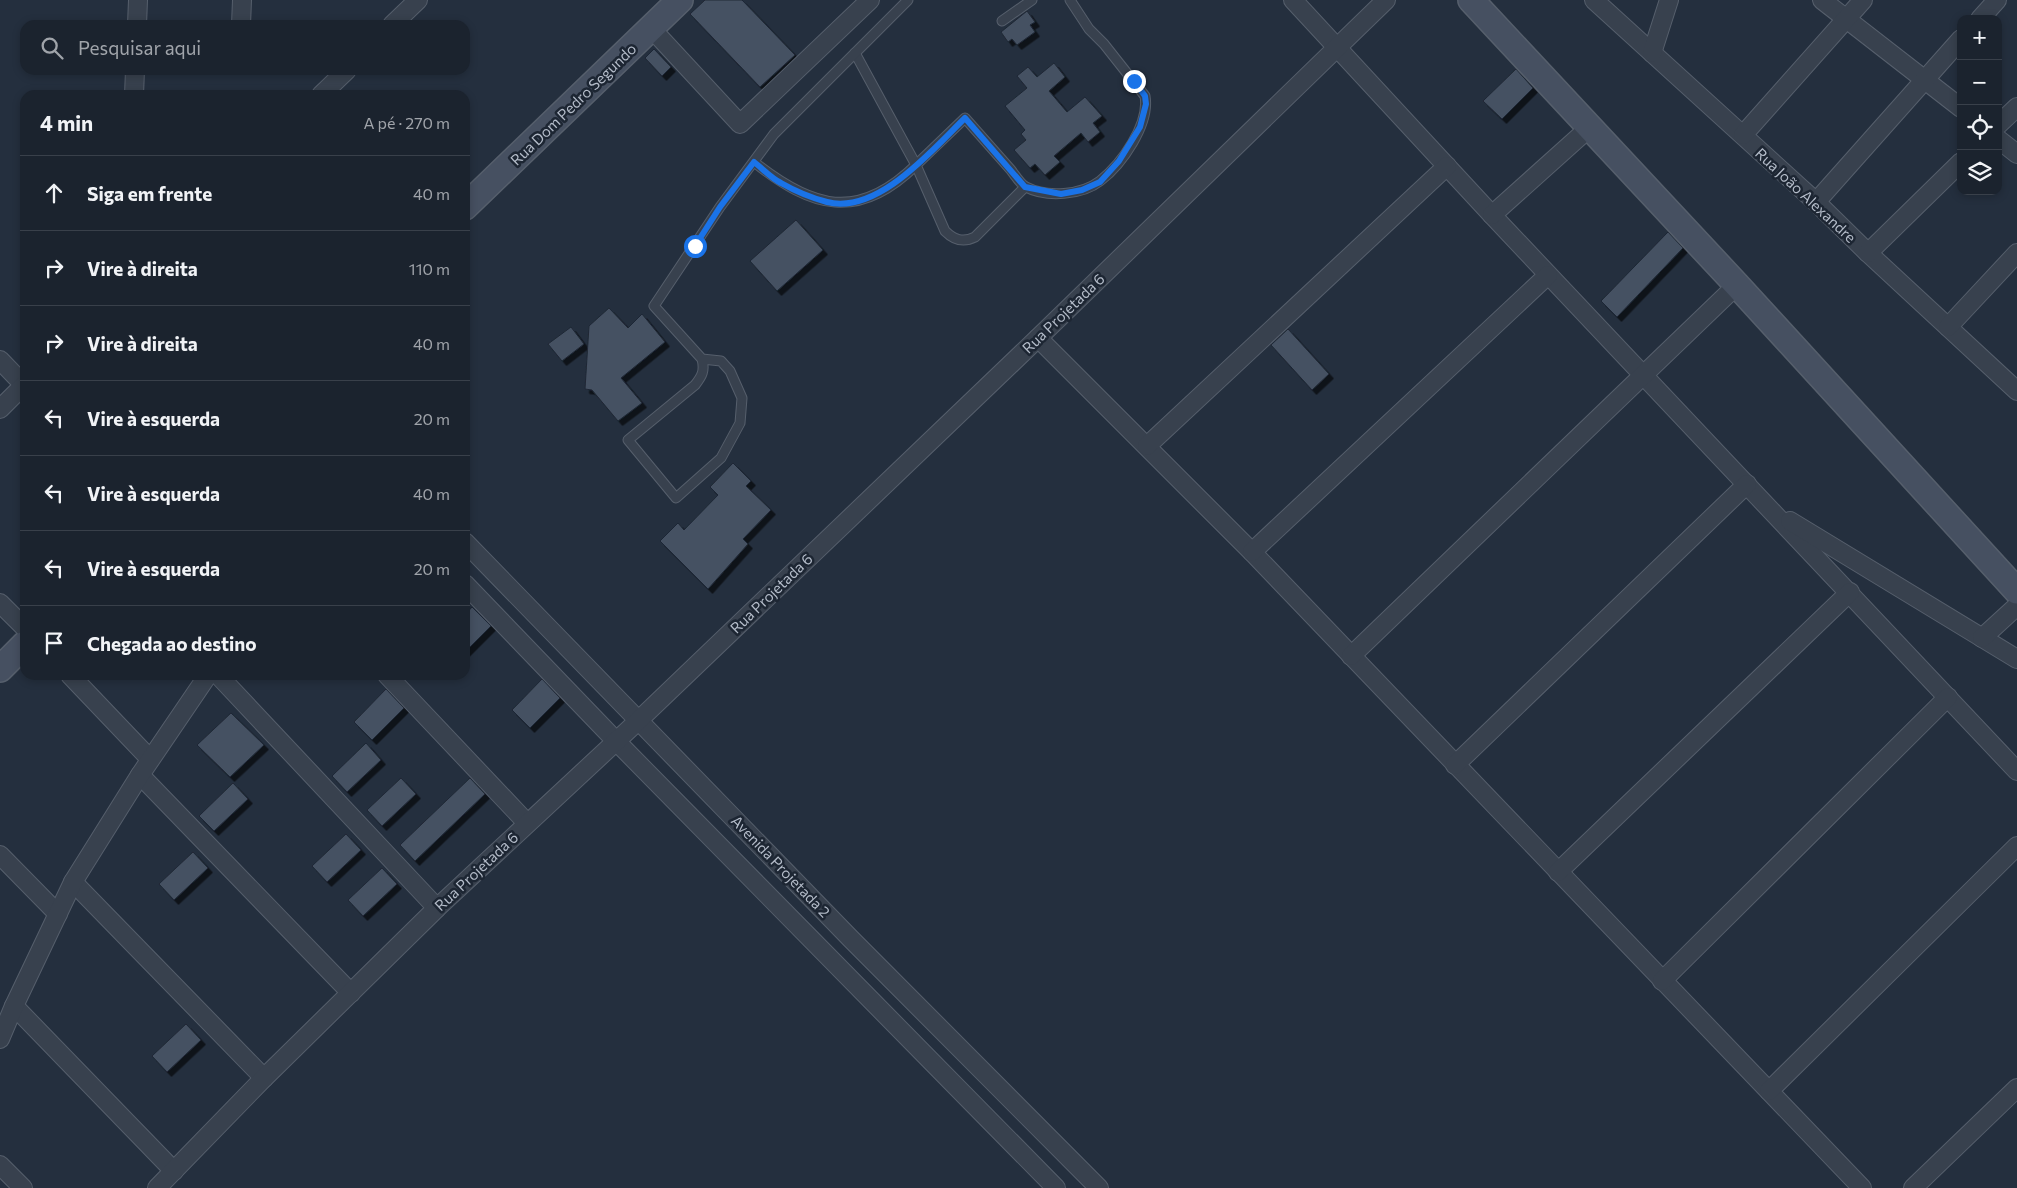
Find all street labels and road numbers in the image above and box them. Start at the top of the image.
street label: Rua Dom Pedro Segundo [506,39,640,169]
street label: Rua João Alexandre [1752,144,1860,246]
street label: Rua Projetada 6 [1018,269,1108,357]
street label: Rua Projetada 6 [726,549,816,637]
street label: Avenida Projetada 2 [728,811,834,921]
street label: Rua Projetada 6 [431,828,521,914]

